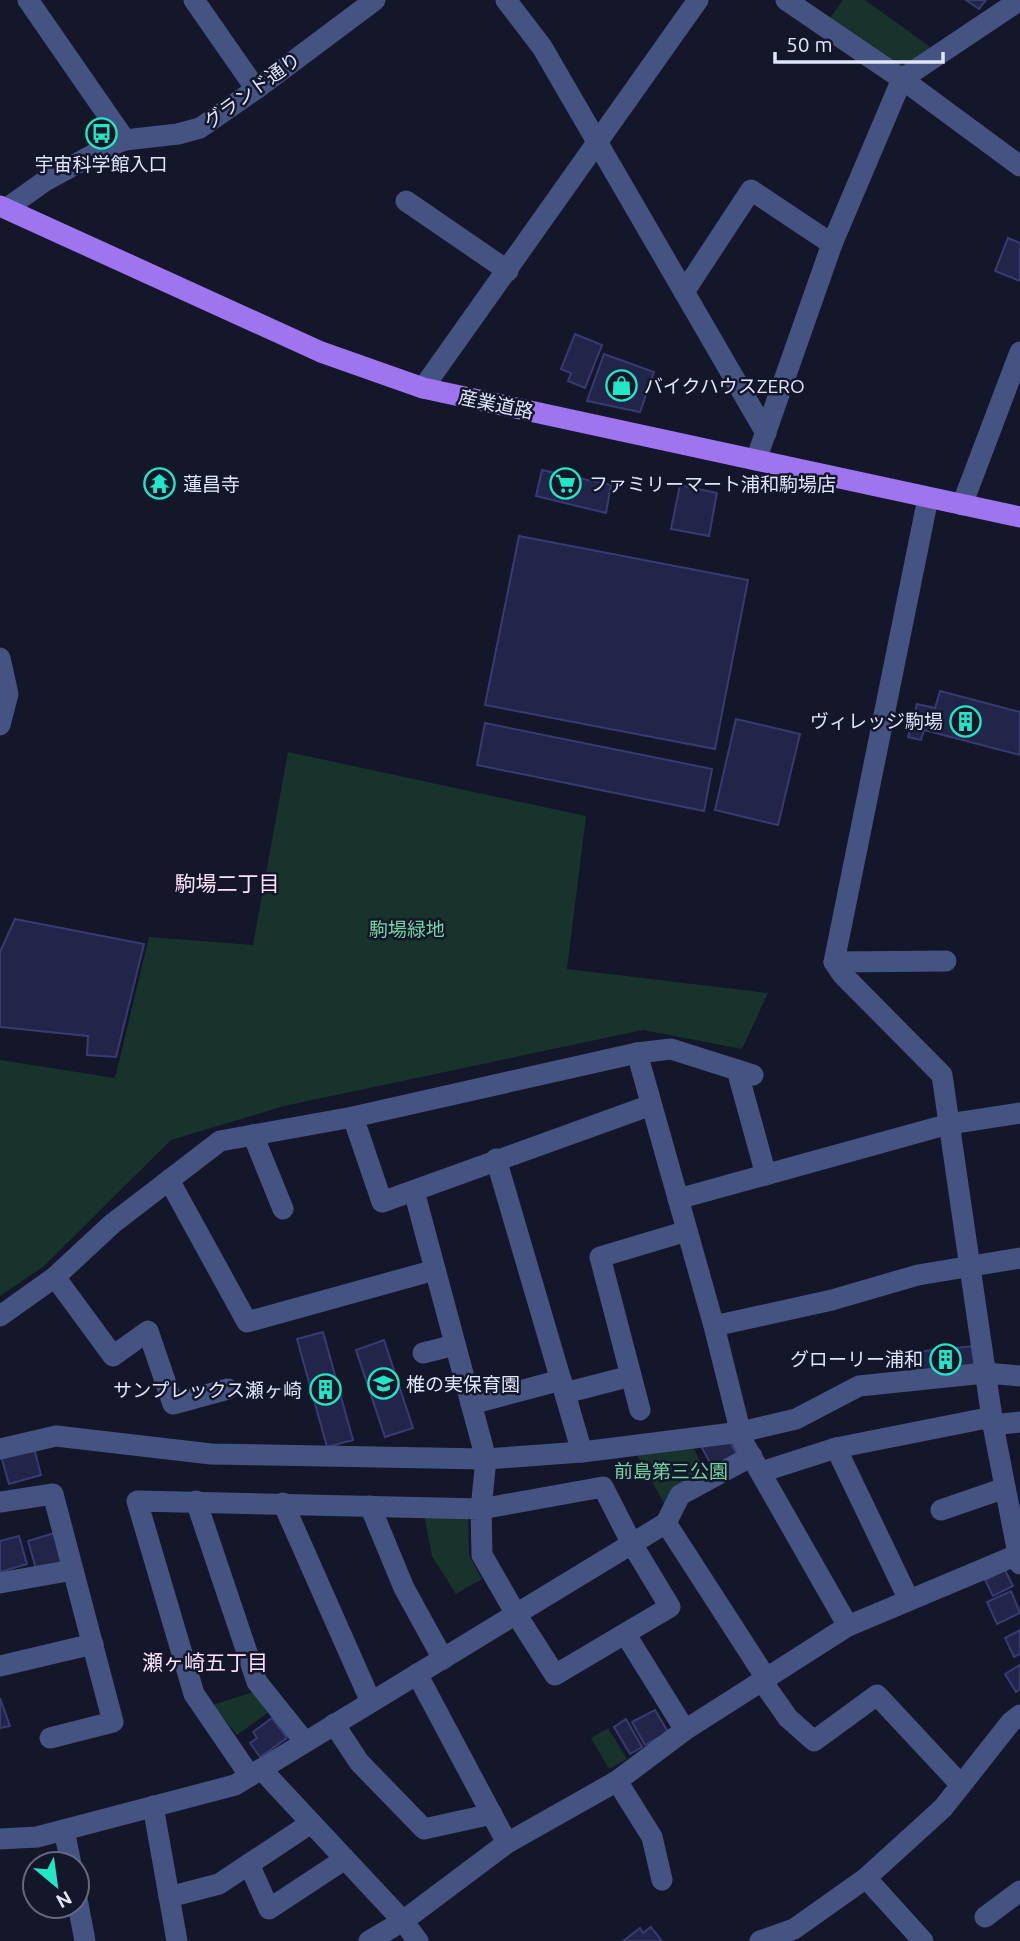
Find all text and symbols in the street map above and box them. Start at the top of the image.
scale bar [775,21,943,65]
text: 50 m [786,32,833,56]
street label: グランド通り [199,48,305,132]
bus stop icon: 宇宙科学館入口 [84,116,118,150]
place label: 宇宙科学館入口 [34,153,168,175]
shop icon: バイクハウスZERO [604,369,638,403]
place label: バイクハウスZERO [644,375,805,397]
street label: 産業道路 [457,385,535,423]
temple icon: 蓮昌寺 [143,467,177,501]
supermarket icon: ファミリーマート浦和駒場店 [549,467,583,501]
place label: 蓮昌寺 [183,473,240,495]
place label: ファミリーマート浦和駒場店 [589,473,836,495]
building icon: ヴィレッジ駒場 [949,704,983,738]
place label: ヴィレッジ駒場 [810,710,943,732]
district label: 駒場二丁目 [175,871,280,895]
park label: 駒場緑地 [369,918,445,940]
building icon: グローリー浦和 [929,1342,963,1376]
place label: グローリー浦和 [790,1348,923,1370]
school or university icon: 椎の実保育園 [366,1367,400,1401]
building icon: サンプレックス瀬ヶ崎 [308,1373,342,1407]
place label: 椎の実保育園 [406,1373,520,1395]
place label: サンプレックス瀬ヶ崎 [113,1379,302,1401]
park label: 前島第三公園 [614,1460,728,1482]
district label: 瀬ヶ崎五丁目 [142,1650,268,1674]
north arrow [21,1850,91,1920]
text: N [53,1887,76,1913]

